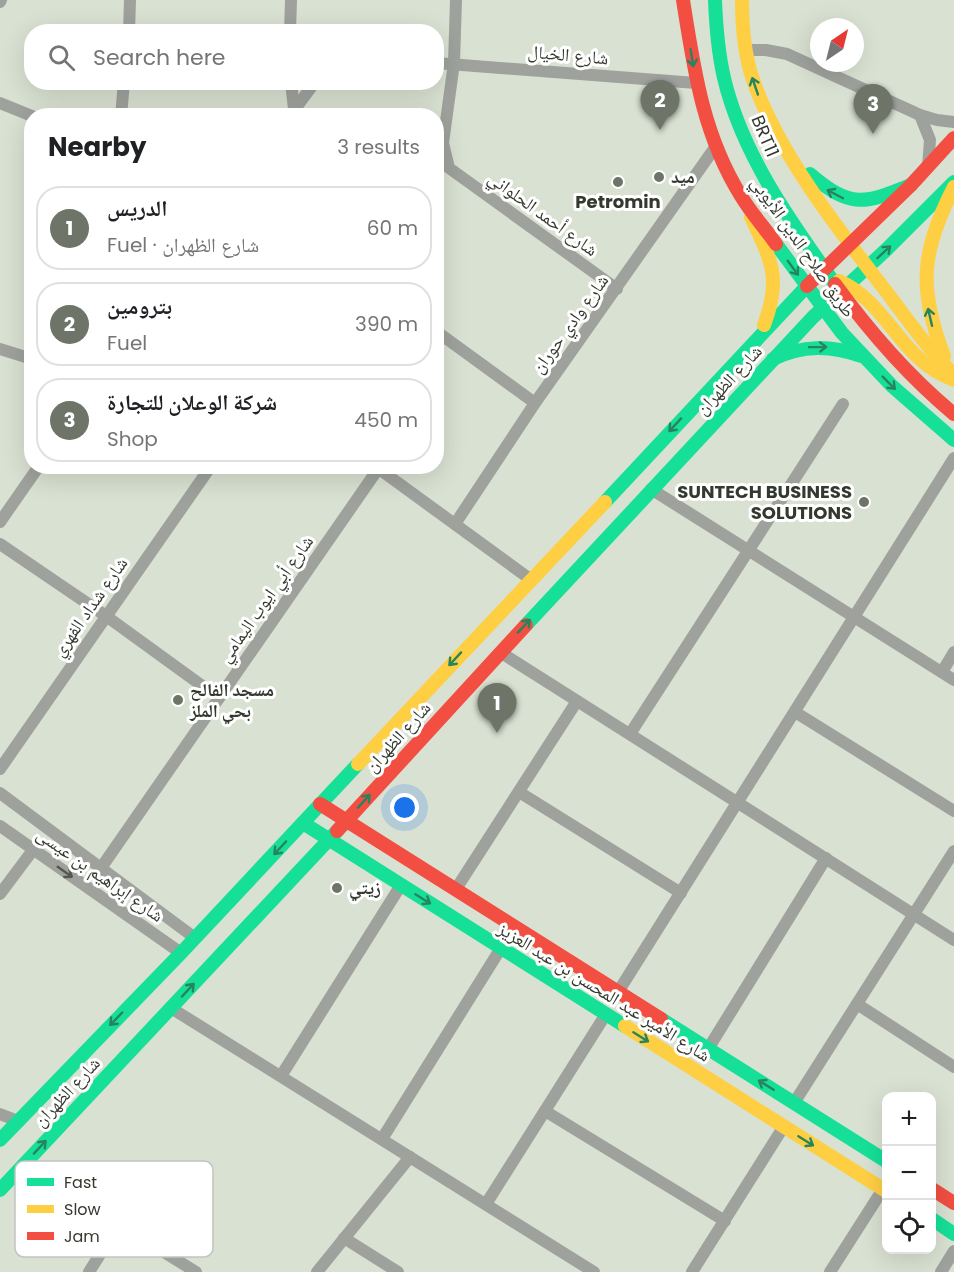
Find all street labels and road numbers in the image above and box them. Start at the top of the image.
street label: شارع الخيال [527,39,609,70]
street label: BRT11 [746,111,785,161]
street label: شارع أحمد الحلواني [482,165,603,264]
street label: طريق صلاح الدين الأيوبي [743,171,861,324]
street label: شارع وادي حوران [525,269,616,380]
street label: شارع الظهران [690,339,768,420]
street label: شارع أبي ايوب اليمامي [212,530,321,669]
street label: شارع شداد الفهري [46,552,135,663]
street label: شارع الظهران [359,696,436,778]
street label: شارع إبراهيم بن عيسى [32,821,169,928]
street label: شارع الأمير عبد المحسن بن عبد العزيز [492,915,715,1067]
street label: شارع الظهران [28,1051,106,1132]

